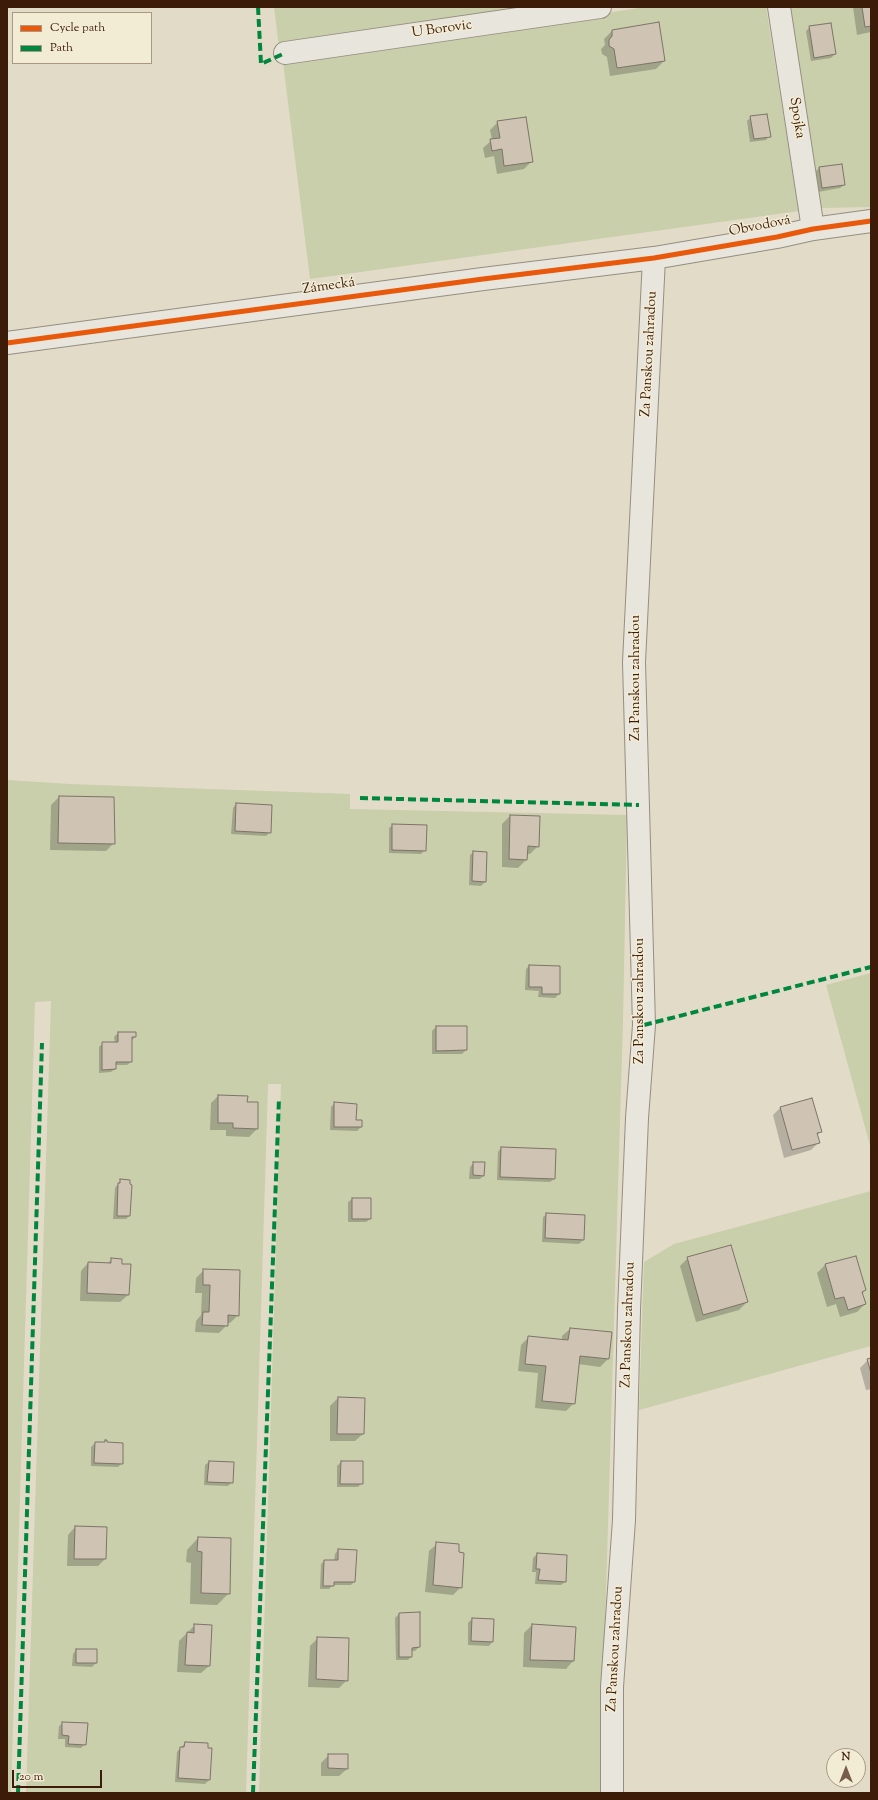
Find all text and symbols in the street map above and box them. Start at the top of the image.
legend [12,12,152,64]
street label: U Borovic [411,17,473,43]
text: Cycle path [50,19,105,37]
text: Path [50,39,73,57]
street label: Spojka [784,96,808,140]
street label: Obvodová [728,213,792,241]
street label: Zámecká [302,275,356,299]
street label: Za Panskou zahradou [638,291,662,417]
street label: Za Panskou zahradou [629,615,645,741]
street label: Za Panskou zahradou [633,938,649,1064]
street label: Za Panskou zahradou [618,1262,640,1388]
street label: Za Panskou zahradou [604,1586,628,1712]
north arrow [826,1748,866,1788]
text: N [842,1749,850,1765]
scale bar [14,1762,104,1788]
text: 20 m [19,1768,43,1786]

